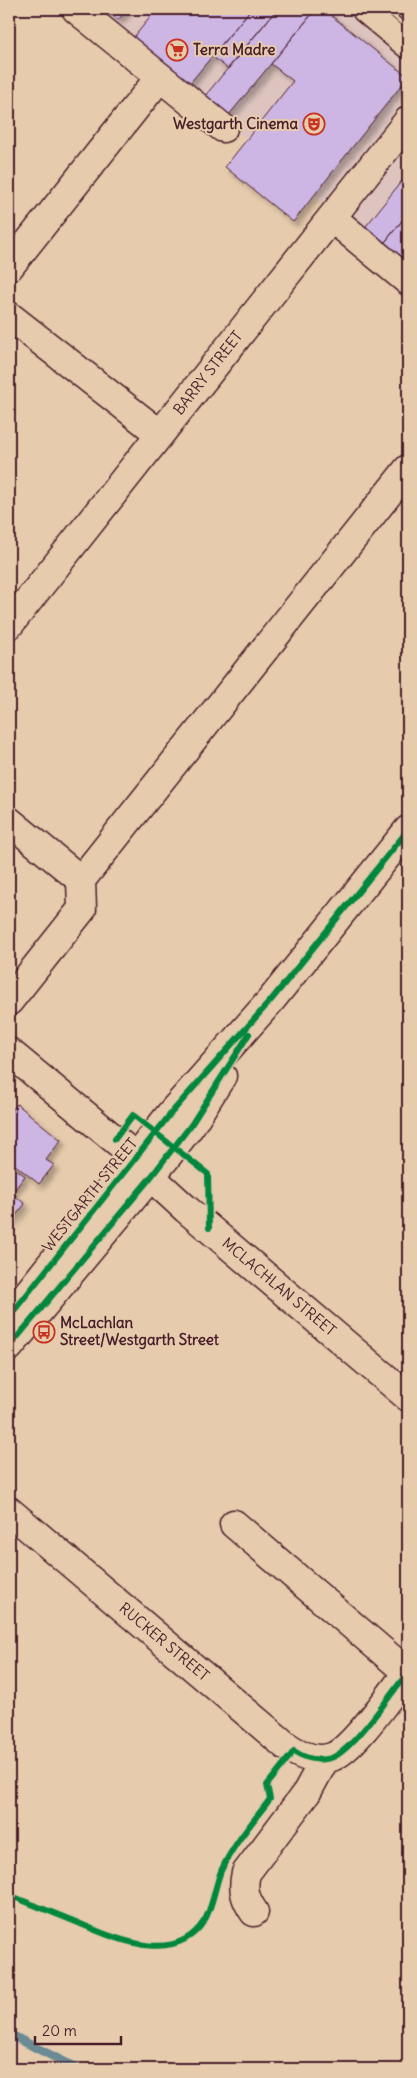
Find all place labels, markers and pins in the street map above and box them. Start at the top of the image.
supermarket icon: Terra Madre [165,38,189,62]
place label: Terra Madre [193,40,275,59]
theatre icon: Westgarth Cinema [302,112,326,136]
place label: Westgarth Cinema [173,114,298,134]
place label: McLachlan Street/Westgarth Street [60,1313,220,1350]
bus stop icon: McLachlan Street/Westgarth Street [32,1320,56,1344]

